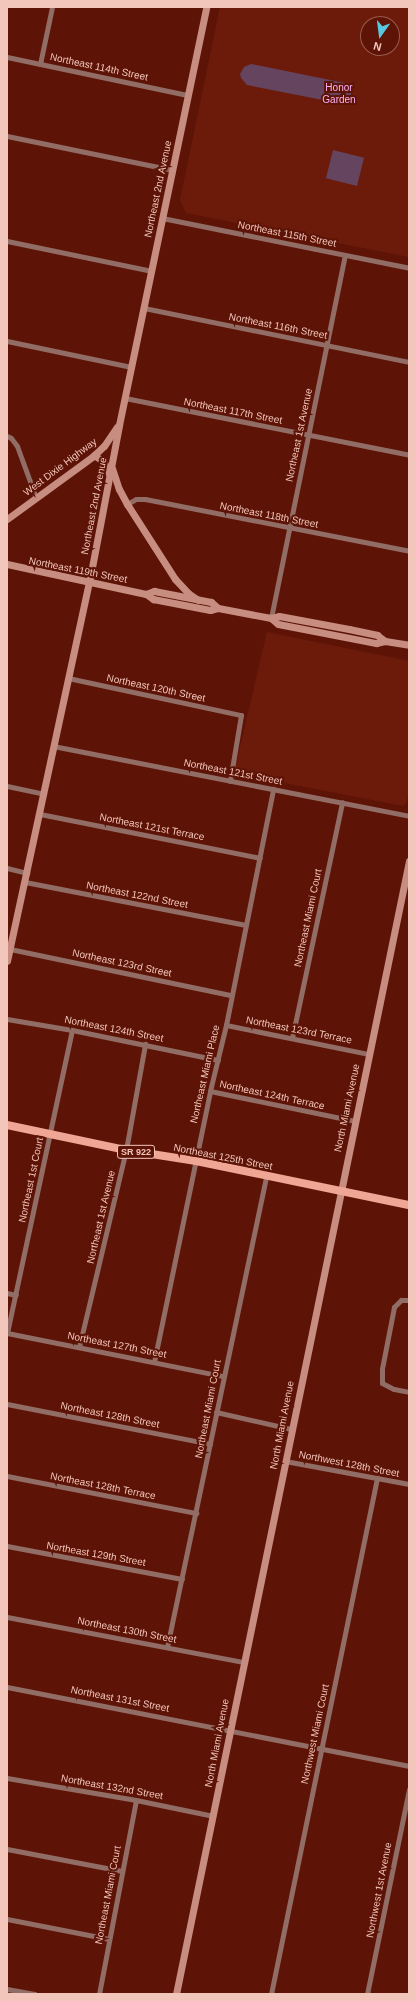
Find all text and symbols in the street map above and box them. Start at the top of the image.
north arrow [360,16,400,56]
text: N [372,40,383,53]
street label: Northeast 114th Street [49,51,149,83]
park label: Honor Garden [322,81,356,104]
street label: Northeast 2nd Avenue [142,139,174,239]
street label: Northeast 115th Street [237,219,337,249]
street label: Northeast 116th Street [228,311,328,341]
street label: Northeast 1st Avenue [283,387,315,483]
street label: Northeast 117th Street [183,396,283,426]
street label: West Dixie Highway [21,436,99,498]
street label: Northeast 2nd Avenue [79,456,109,556]
street label: Northeast 118th Street [219,500,319,530]
street label: Northeast 119th Street [28,555,128,585]
street label: Northeast 120th Street [106,672,206,704]
street label: Northeast 121st Street [183,757,283,787]
street label: Northeast 121st Terrace [98,811,206,843]
street label: Northeast Miami Court [292,868,324,968]
street label: Northeast 122nd Street [85,879,189,911]
street label: Northeast 123rd Street [71,947,173,979]
street label: Northeast 124th Street [63,1014,165,1044]
street label: Northeast 123rd Terrace [245,1014,353,1046]
street label: Northeast Miami Place [188,1024,222,1124]
street label: North Miami Avenue [332,1063,362,1153]
street label: Northeast 124th Terrace [218,1078,326,1112]
street label: Northeast 1st Court [16,1136,46,1224]
street label: Northeast 125th Street [172,1142,274,1172]
road number: SR 922 [116,1145,156,1159]
street label: Northeast 1st Avenue [84,1169,118,1265]
street label: Northeast 127th Street [66,1330,168,1360]
street label: Northeast Miami Court [193,1359,223,1459]
street label: North Miami Avenue [267,1379,297,1471]
street label: Northeast 128th Street [59,1400,161,1430]
street label: Northwest 128th Street [298,1448,400,1480]
street label: Northeast 128th Terrace [49,1470,157,1502]
street label: Northeast 129th Street [45,1539,147,1569]
street label: Northeast 130th Street [76,1615,178,1645]
street label: Northwest Miami Court [299,1683,331,1785]
street label: Northeast 131st Street [70,1684,170,1714]
street label: North Miami Avenue [202,1697,232,1789]
street label: Northeast 132nd Street [60,1772,164,1802]
street label: Northwest 1st Avenue [364,1841,394,1939]
street label: Northeast Miami Court [93,1845,123,1945]

